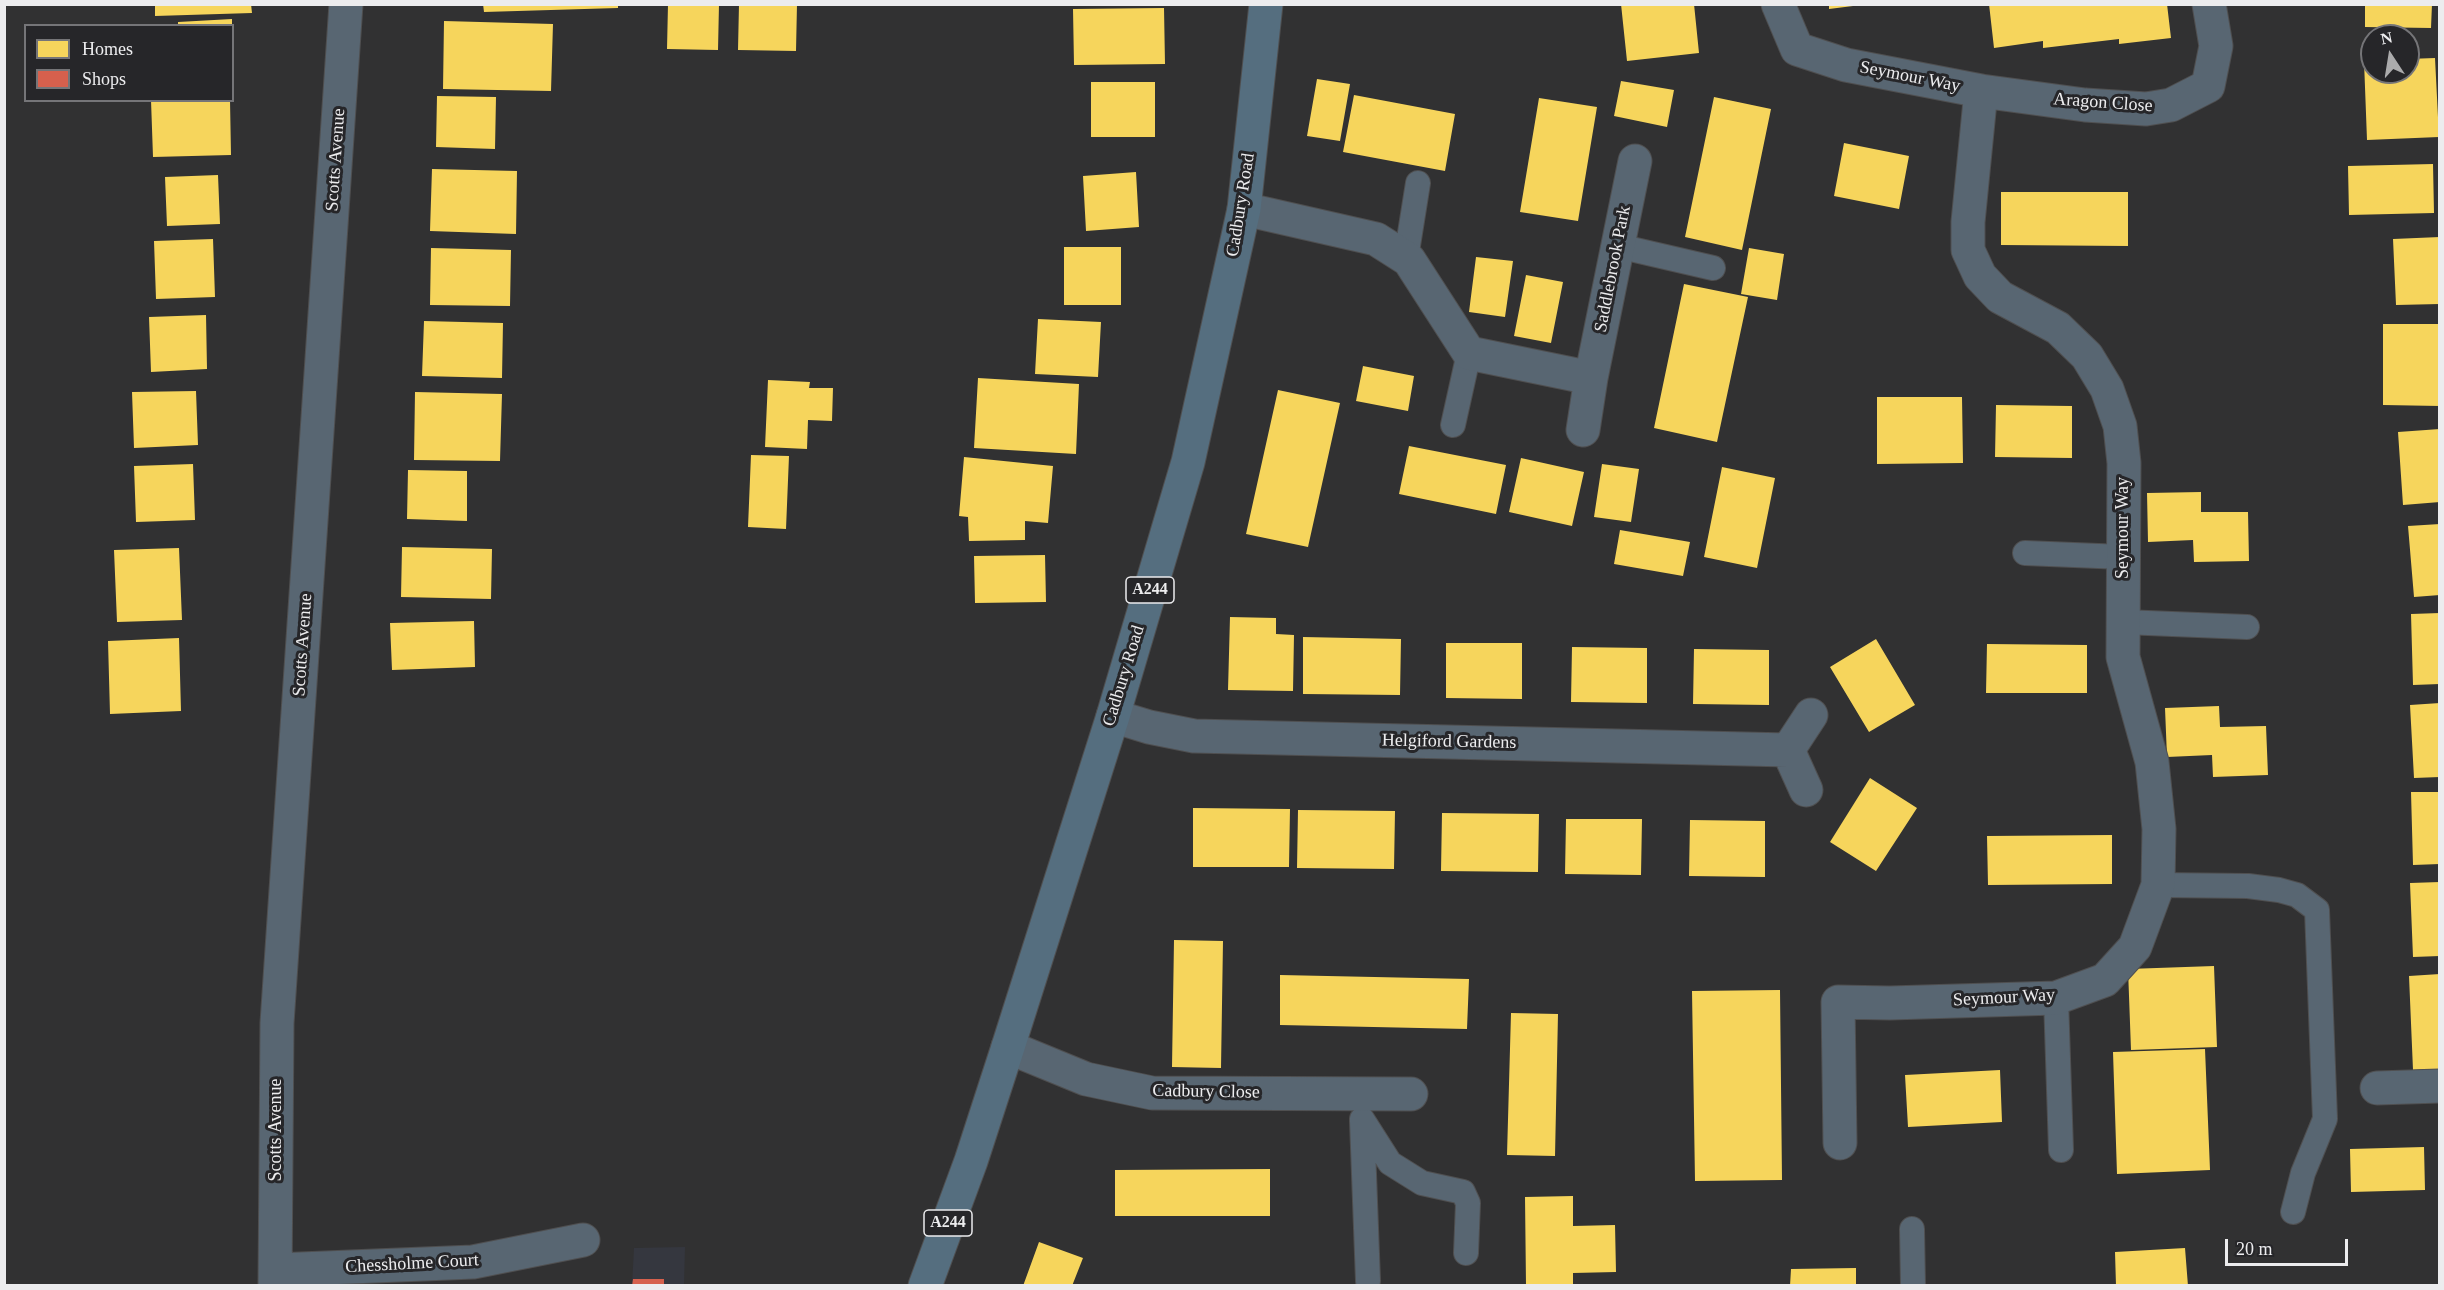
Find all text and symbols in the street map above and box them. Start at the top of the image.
legend [24,24,234,102]
north arrow [2360,24,2420,84]
text: N [2379,28,2394,47]
text: Homes [82,39,133,59]
street label: Seymour Way [1858,57,1962,97]
text: Shops [82,69,126,89]
street label: Aragon Close [2053,89,2153,117]
street label: Scotts Avenue [322,108,350,212]
street label: Cadbury Road [1222,152,1260,258]
street label: Saddlebrook Park [1590,204,1636,334]
street label: Seymour Way [2112,477,2134,579]
road number: A244 [1126,577,1174,603]
street label: Scotts Avenue [289,593,317,697]
street label: Cadbury Road [1098,623,1150,729]
street label: Helgiford Gardens [1382,730,1516,754]
street label: Seymour Way [1952,985,2056,1011]
street label: Scotts Avenue [265,1078,287,1182]
street label: Cadbury Close [1152,1080,1260,1104]
road number: A244 [924,1210,972,1236]
scale bar [2228,1227,2351,1265]
text: 20 m [2236,1239,2273,1259]
street label: Chessholme Court [345,1250,479,1278]

